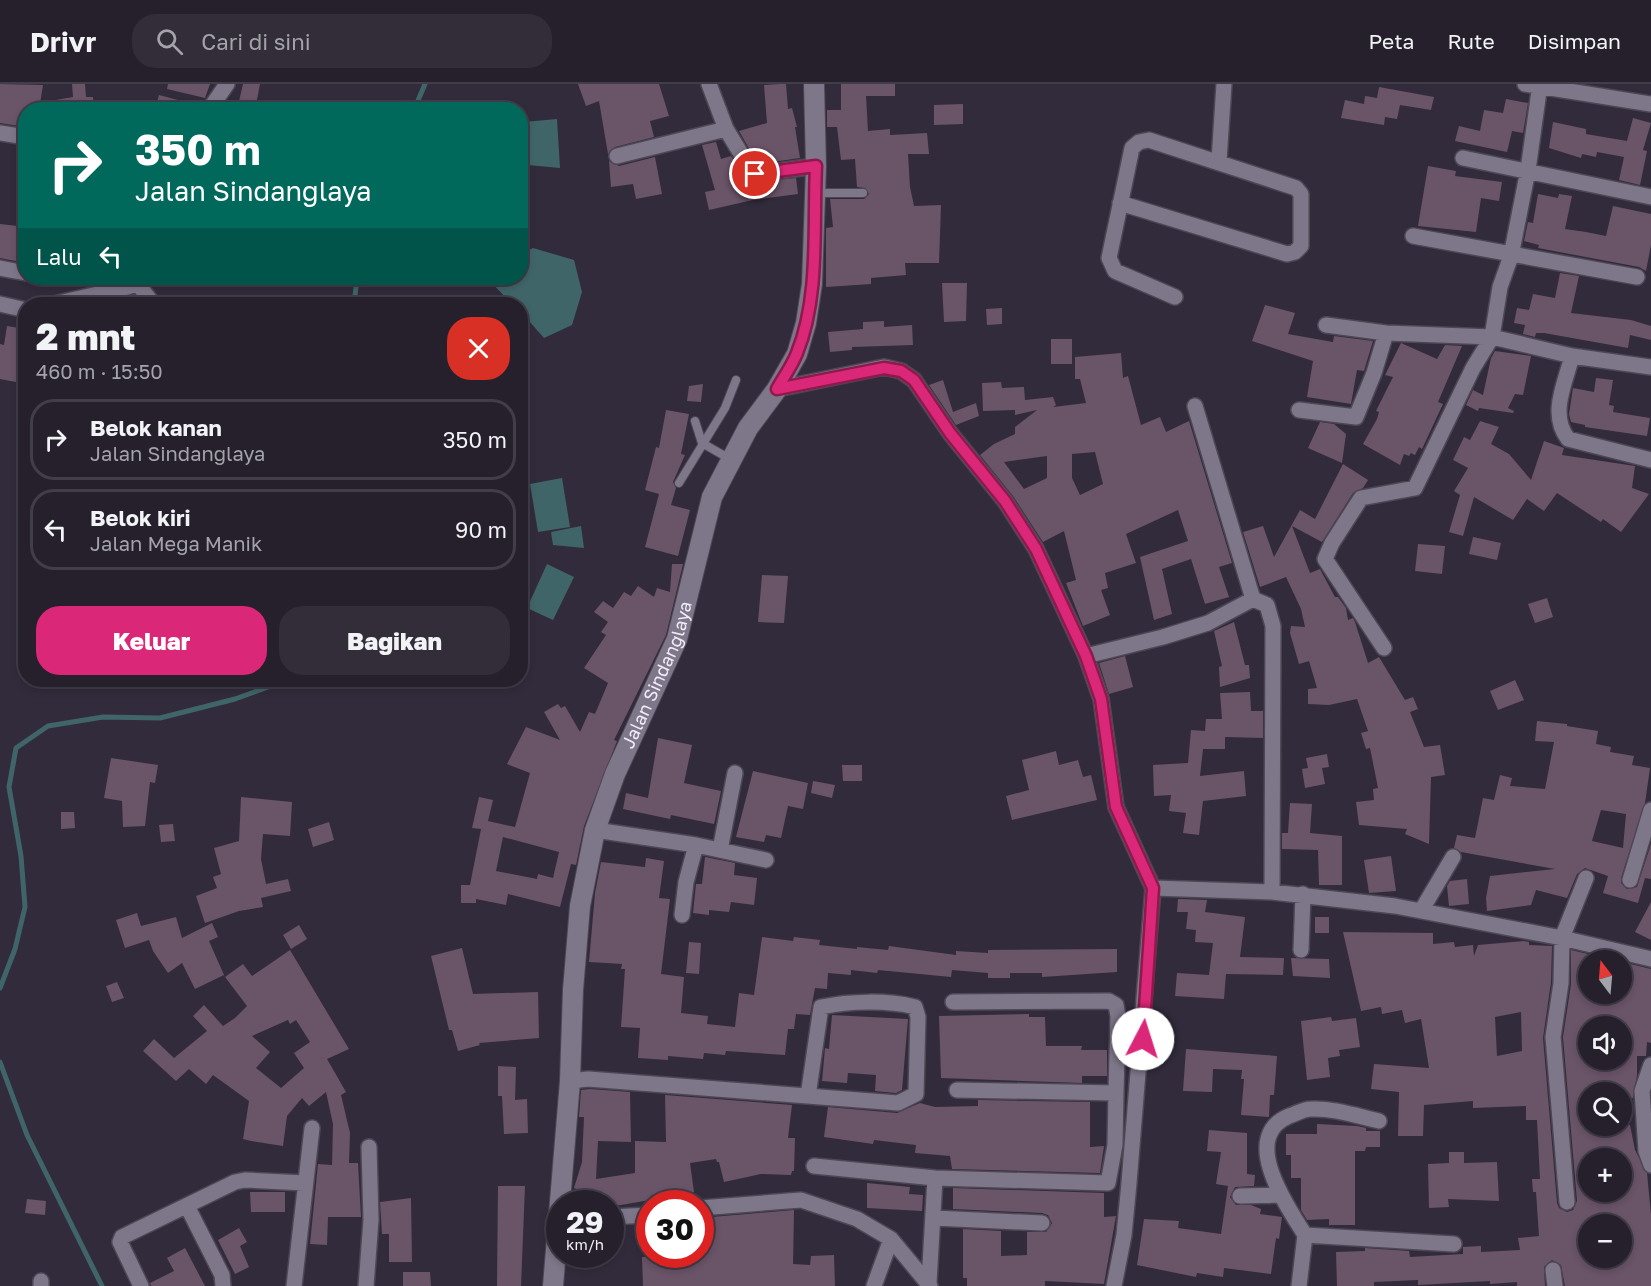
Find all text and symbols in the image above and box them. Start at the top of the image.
search box [132,14,552,68]
text: Drivr [30,25,96,58]
icon: search [153,25,186,58]
text: Cari di sini [201,28,311,55]
text: Peta [1368,28,1414,54]
text: Rute [1447,28,1495,54]
text: Disimpan [1528,28,1621,54]
text: 350 m [135,124,261,174]
icon: right [36,126,114,204]
pin [729,148,780,199]
icon: arrive [738,157,771,190]
text: Jalan Sindanglaya [135,175,372,207]
icon: left [94,240,127,273]
text: Lalu [36,243,82,270]
text: 2 mnt [36,315,135,358]
button: close [447,317,510,380]
text: 460 m · 15:50 [36,359,163,383]
text: Belok kanan [90,414,222,441]
icon: right [39,423,72,456]
text: 350 m [443,426,507,453]
text: Jalan Sindanglaya [90,441,265,465]
text: Belok kiri [90,504,191,531]
icon: left [39,513,72,546]
text: 90 m [455,516,507,543]
text: Jalan Mega Manik [90,531,262,555]
street label: Jalan Sindanglaya [616,599,696,752]
button: Keluar [36,606,267,675]
button: Bagikan [279,606,510,675]
north arrow [1578,950,1632,1004]
map controls [1578,950,1632,1268]
position arrow [1111,1007,1175,1071]
button: sound [1578,1016,1632,1070]
button: search [1578,1082,1632,1136]
button: + [1578,1148,1632,1202]
speed limit sign: 30 [636,1190,714,1268]
text: 29 [566,1204,604,1240]
button: − [1578,1214,1632,1268]
text: km/h [566,1235,604,1253]

